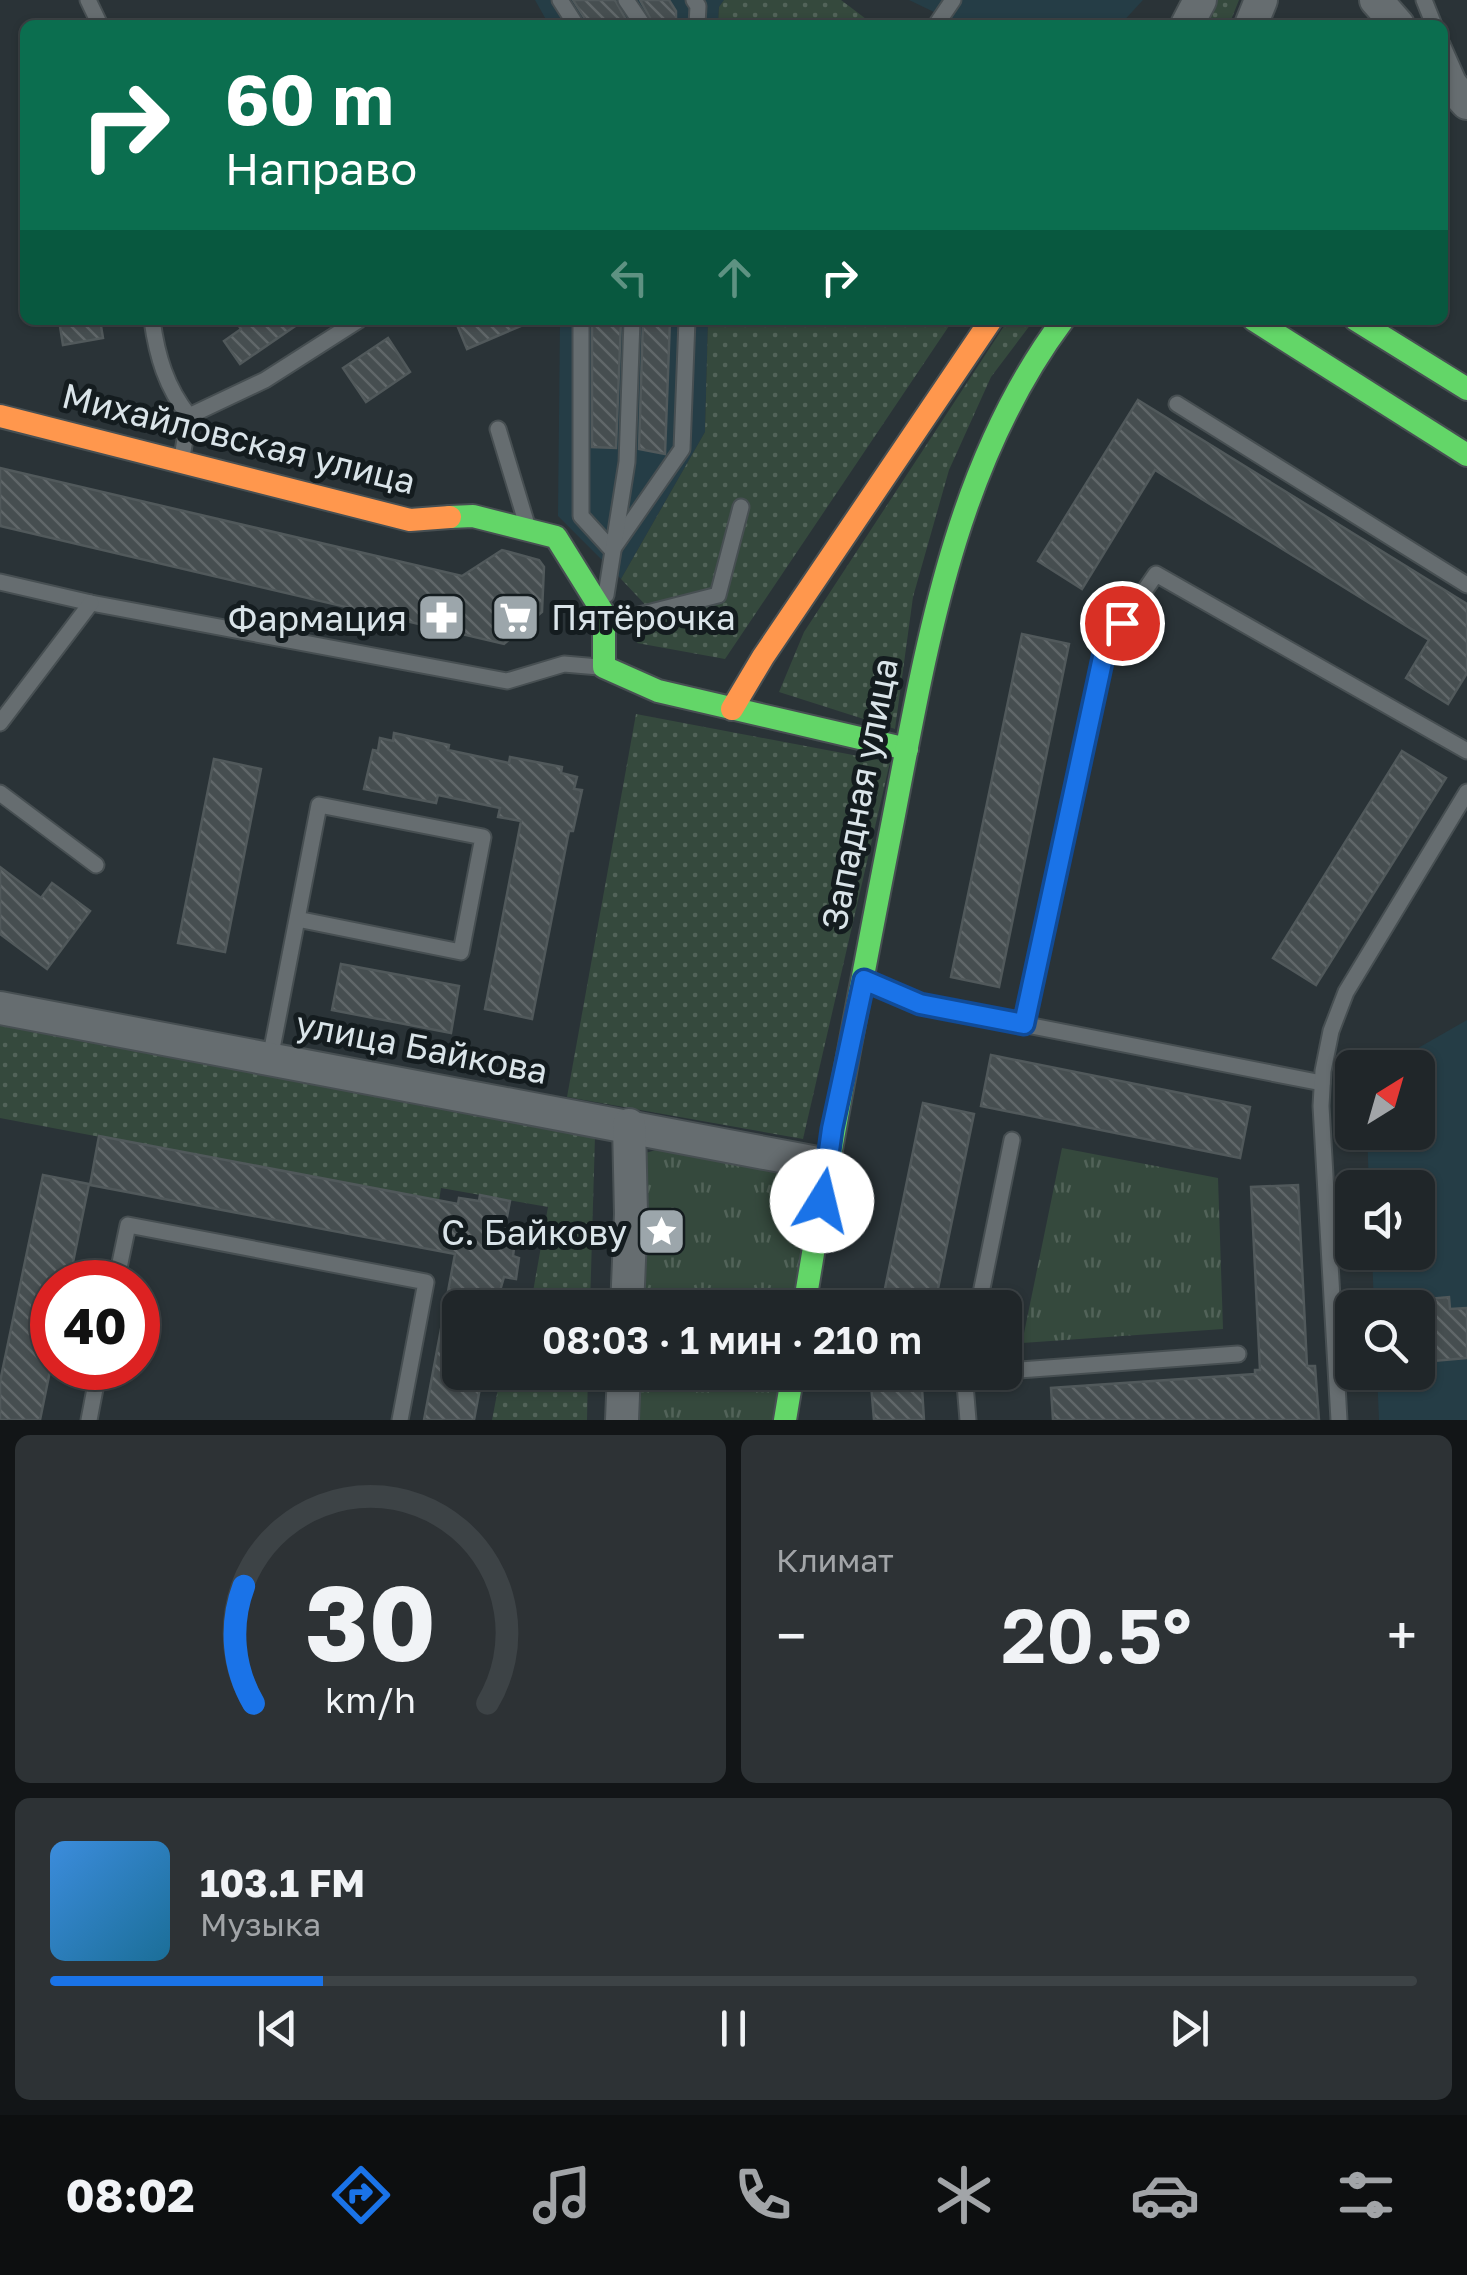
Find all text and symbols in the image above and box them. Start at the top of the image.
text: 60 m [225,56,394,140]
icon: right [60,60,190,190]
text: Направо [225,141,417,195]
icon: left [602,250,657,305]
icon: ahead [707,250,762,305]
icon: right [812,250,867,305]
street label: Михайловская улица [58,374,420,502]
pin [1080,581,1165,666]
supermarket icon: Пятёрочка [490,591,542,643]
pharmacy icon: Фармация [416,592,468,644]
place label: Пятёрочка [551,596,736,638]
icon: arrive [1095,596,1150,651]
place label: Фармация [228,597,407,639]
street label: Западная улица [812,654,906,934]
street label: улица Байкова [292,1002,552,1092]
north arrow [1335,1050,1435,1150]
map controls [1335,1050,1435,1390]
position arrow [770,1149,874,1253]
button: sound [1335,1170,1435,1270]
place icon: С. Байкову [636,1206,688,1258]
place label: С. Байкову [441,1211,627,1253]
speed limit sign: 40 [30,1260,160,1390]
button: search [1335,1290,1435,1390]
text: 08:03 · 1 мин · 210 m [542,1317,922,1362]
text: Климат [776,1541,894,1579]
text: 30 [305,1559,436,1684]
text: 20.5° [1001,1589,1192,1680]
text: − [776,1602,806,1668]
text: + [1387,1602,1417,1668]
text: km/h [325,1678,416,1721]
text: 103.1 FM [200,1860,365,1905]
text: Музыка [200,1905,321,1943]
icon: previous [250,2001,305,2056]
icon: pause [706,2001,761,2056]
icon: next [1162,2001,1217,2056]
icon: directions [326,2160,396,2230]
icon: music [527,2160,597,2230]
icon: phone [728,2160,798,2230]
icon: climate [929,2160,999,2230]
icon: car [1130,2160,1200,2230]
icon: filters [1331,2160,1401,2230]
text: 08:02 [66,2168,195,2222]

